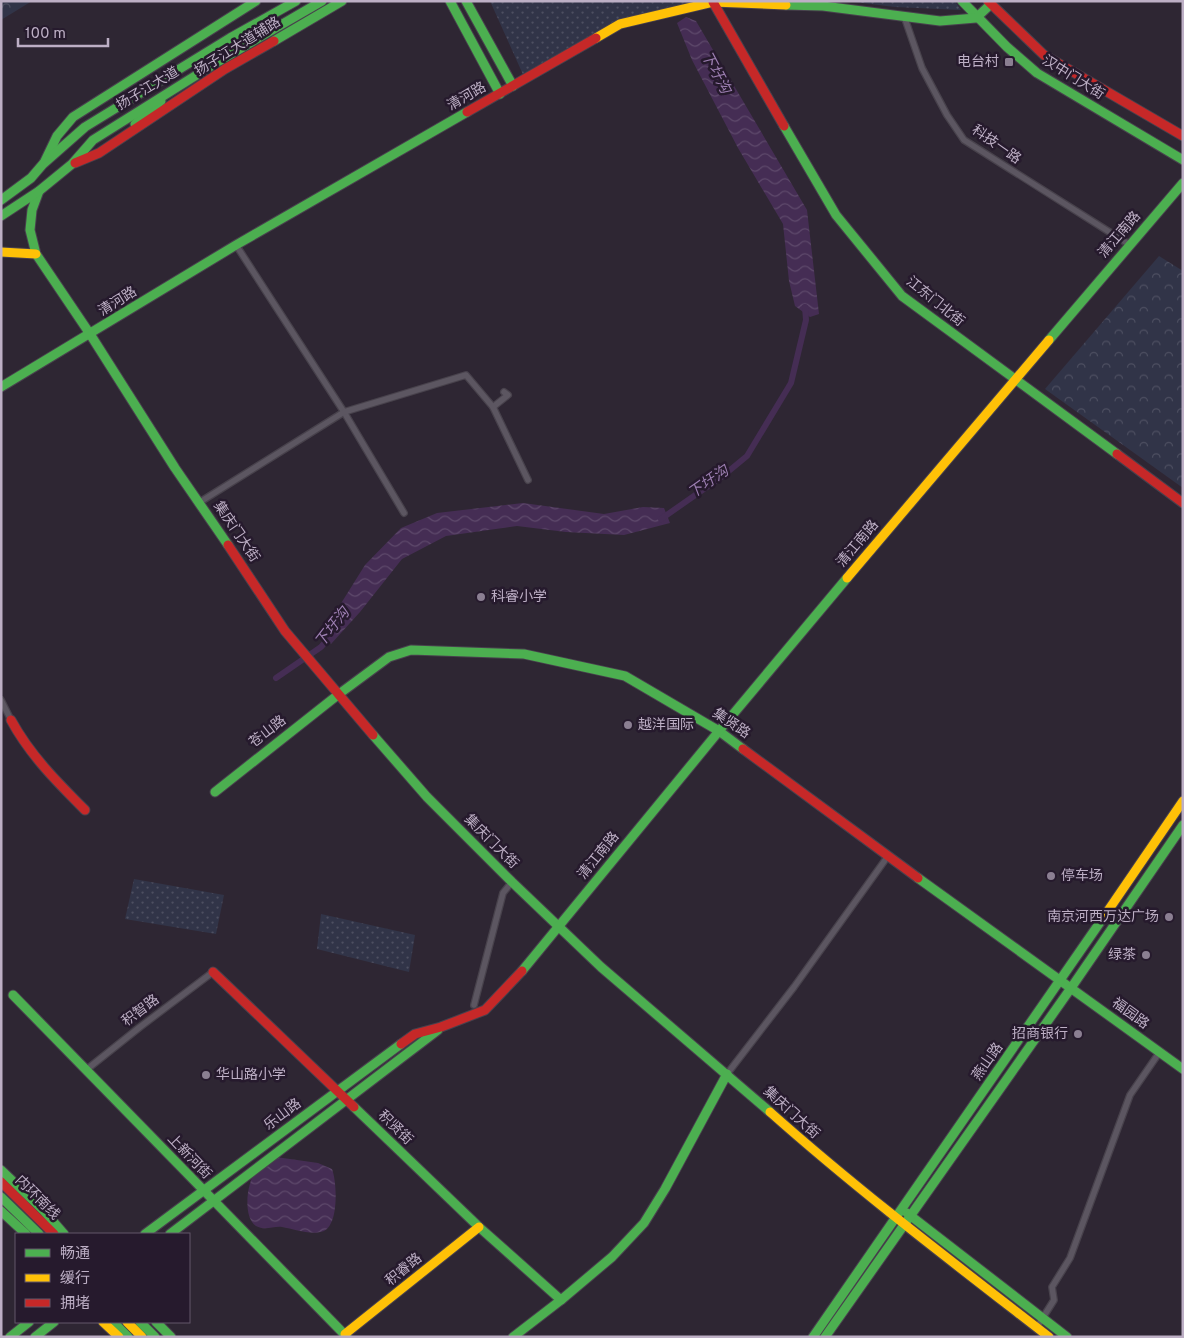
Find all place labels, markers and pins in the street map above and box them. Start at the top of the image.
place label: 电台村 [957,53,999,71]
marker: 电台村 [1003,56,1015,68]
place label: 科睿小学 [491,589,547,606]
marker: 科睿小学 [475,591,487,603]
place label: 越洋国际 [638,717,694,734]
marker: 越洋国际 [622,719,634,731]
place label: 停车场 [1061,867,1103,885]
marker: 停车场 [1045,870,1057,882]
place label: 南京河西万达广场 [1047,909,1159,926]
marker: 南京河西万达广场 [1163,911,1175,923]
place label: 绿茶 [1108,947,1136,964]
marker: 绿茶 [1140,949,1152,961]
place label: 招商银行 [1012,1026,1068,1043]
marker: 招商银行 [1072,1028,1084,1040]
place label: 华山路小学 [216,1066,286,1084]
marker: 华山路小学 [200,1069,212,1081]

